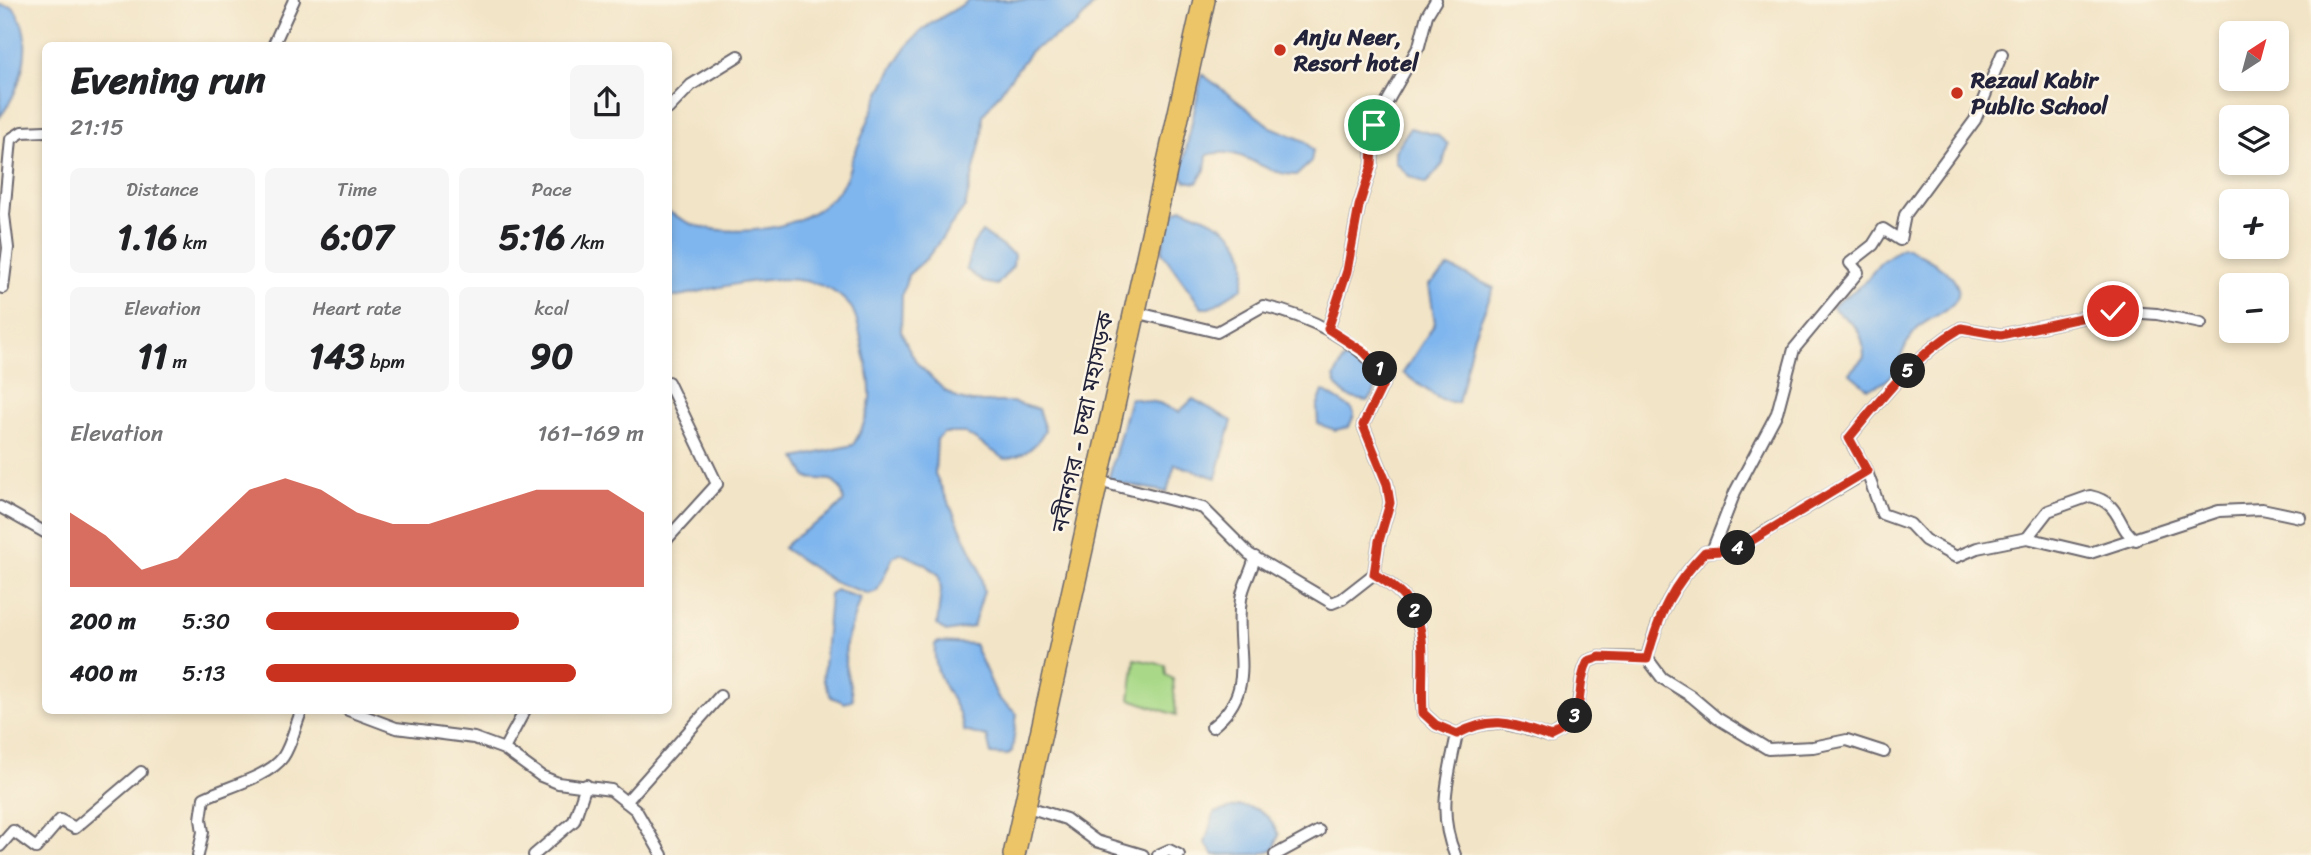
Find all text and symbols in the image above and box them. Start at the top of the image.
place label: Anju Neer, Resort hotel [1293,17,1420,84]
north arrow [2219,21,2289,91]
map controls [2219,21,2289,343]
marker: Anju Neer, Resort hotel [1272,42,1288,58]
text: Evening run [70,47,266,114]
place label: Rezaul Kabir Public School [1970,60,2109,127]
button: share [570,65,644,139]
marker: Rezaul Kabir Public School [1949,85,1965,101]
pin [1344,95,1404,155]
button: layers [2219,105,2289,175]
icon: arrive [1355,106,1393,144]
text: 21:15 [70,107,124,148]
text: Distance [126,173,198,206]
text: Time [337,173,377,206]
text: Pace [532,173,572,206]
button: + [2219,189,2289,259]
text: 1.16 [117,206,178,268]
text: 6:07 [321,206,393,268]
text: 5:16 [499,206,566,268]
text: km [178,226,207,259]
text: /km [566,226,605,259]
button: − [2219,273,2289,343]
pin [2083,281,2143,341]
text: Elevation [124,292,201,325]
text: Heart rate [312,292,402,325]
text: kcal [534,292,569,325]
icon: check [2094,292,2132,330]
street label: নবীনগর - চন্দ্রা মহাসড়ক [1039,307,1127,537]
text: 11 [138,325,168,387]
text: 143 [309,325,365,387]
text: 90 [530,325,573,387]
text: m [168,345,187,378]
text: bpm [365,345,405,378]
pin: 1 [1362,352,1398,386]
text: 1 [1375,352,1384,385]
pin: 5 [1890,354,1926,388]
text: 5 [1902,354,1913,387]
text: Elevation [70,413,163,454]
text: 161–169 m [537,413,644,454]
pin: 4 [1720,530,1756,566]
text: 4 [1732,531,1743,564]
pin: 2 [1398,594,1432,628]
text: 2 [1409,594,1420,627]
text: 200 m [70,601,136,642]
text: 5:30 [182,601,230,642]
text: 400 m [70,653,137,694]
text: 5:13 [182,653,226,694]
pin: 3 [1558,698,1592,734]
text: 3 [1569,699,1580,732]

